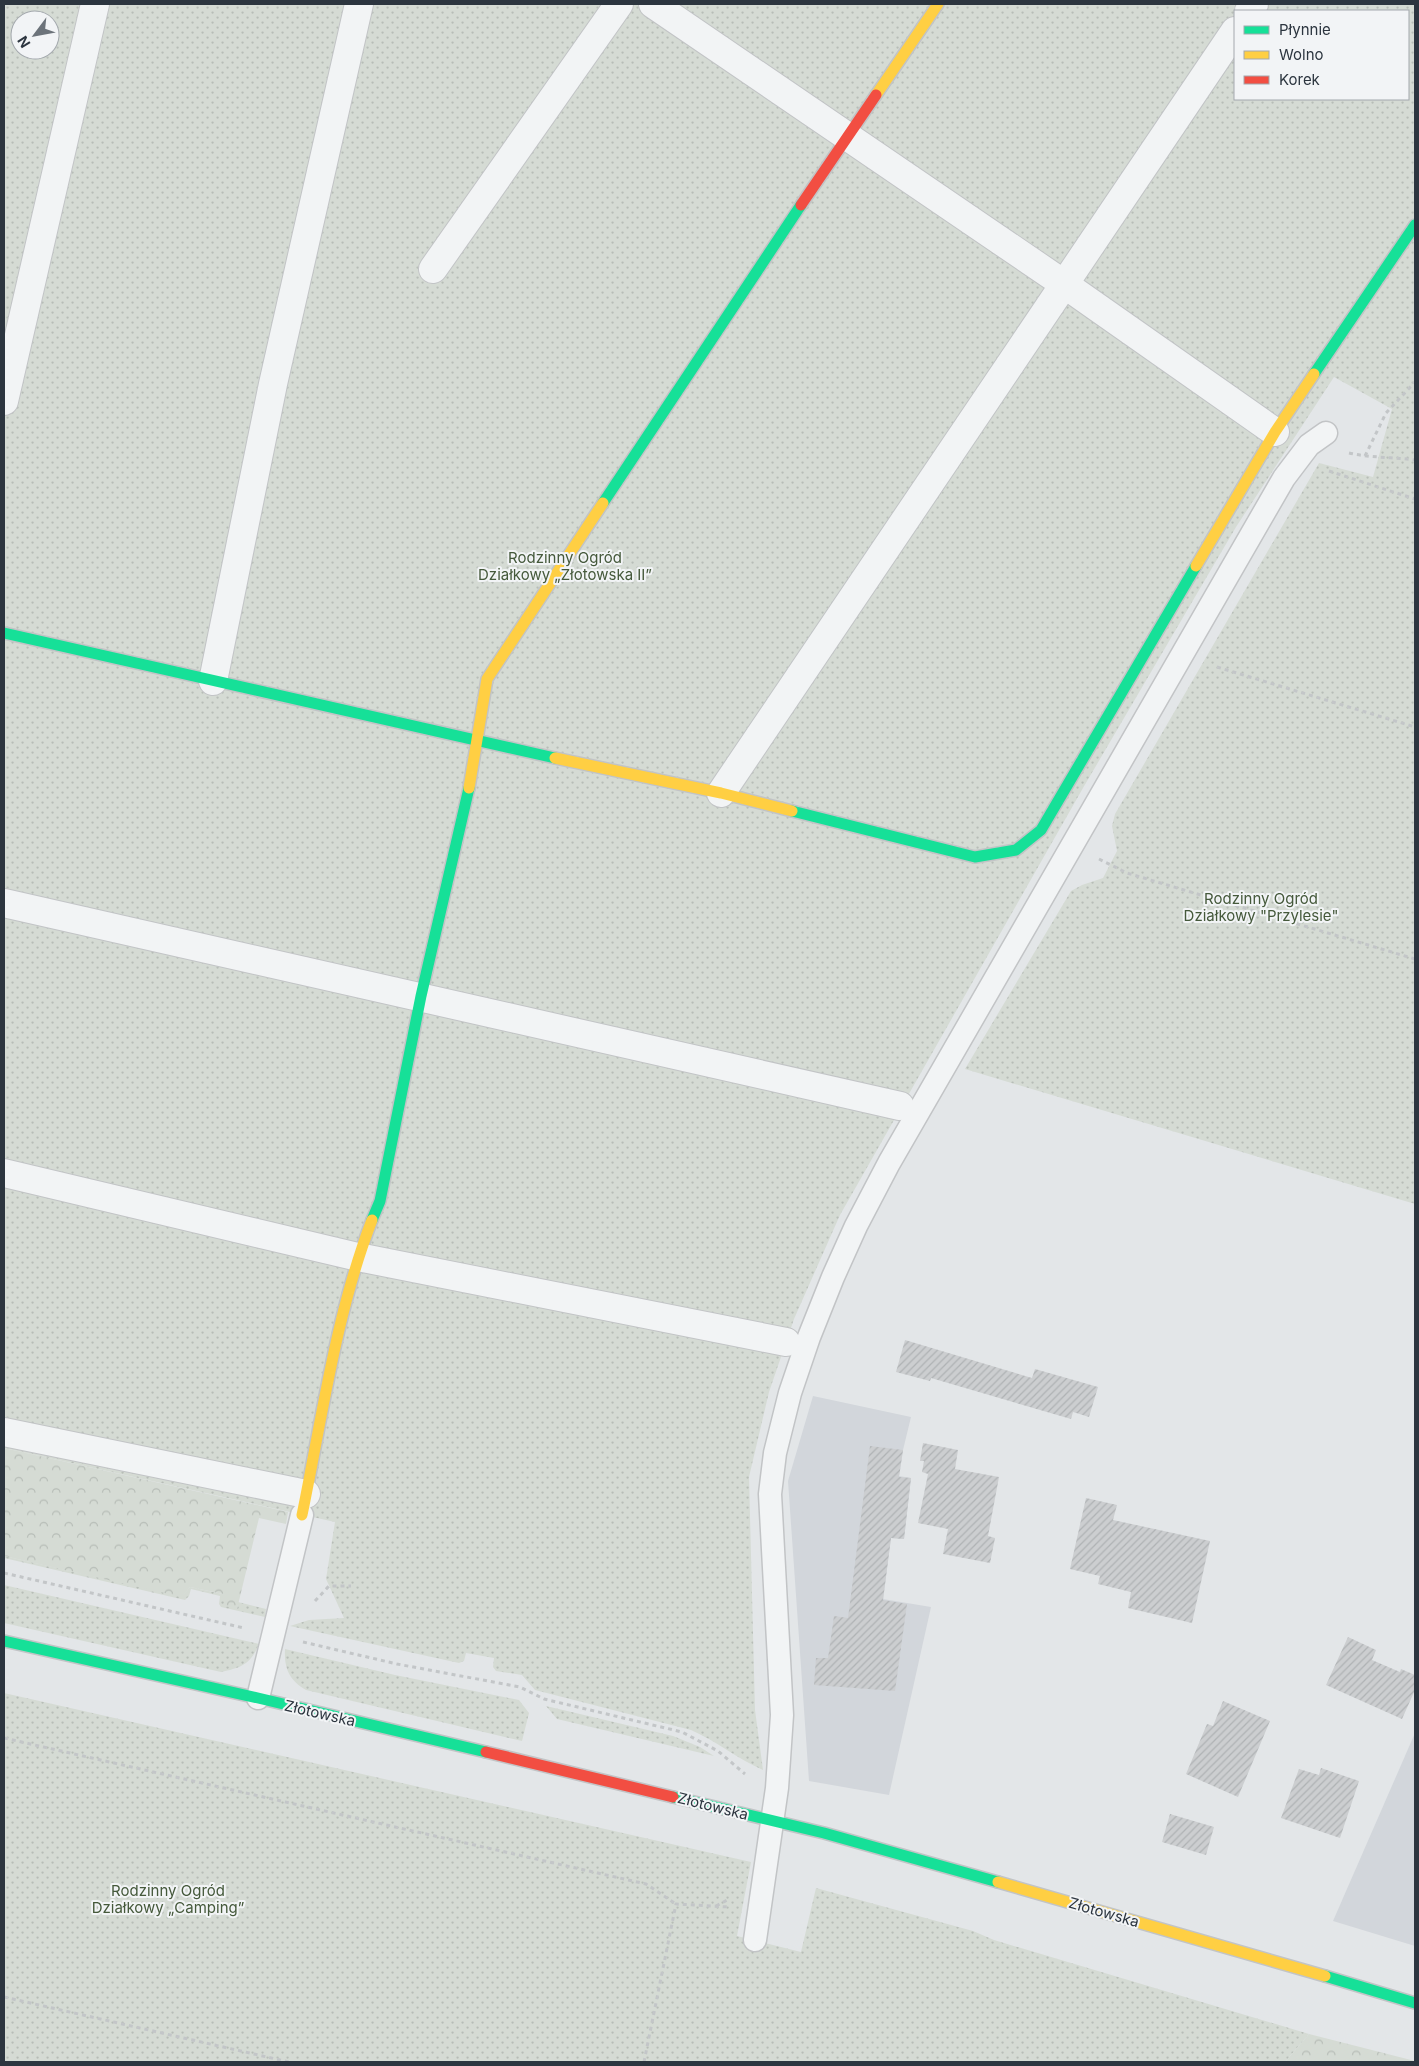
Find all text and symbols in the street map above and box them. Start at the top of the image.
north arrow [10,10,60,60]
legend [1234,10,1409,100]
text: Płynnie [1279,20,1331,39]
text: N [14,33,34,51]
text: Wolno [1279,45,1324,64]
text: Korek [1279,70,1321,89]
park label: Rodzinny Ogród Działkowy „Złotowska II” [478,548,652,584]
park label: Rodzinny Ogród Działkowy "Przylesie" [1184,889,1338,925]
street label: Złotowska [283,1696,357,1730]
street label: Złotowska [676,1788,750,1824]
park label: Rodzinny Ogród Działkowy „Camping” [92,1881,245,1917]
street label: Złotowska [1067,1893,1141,1931]

